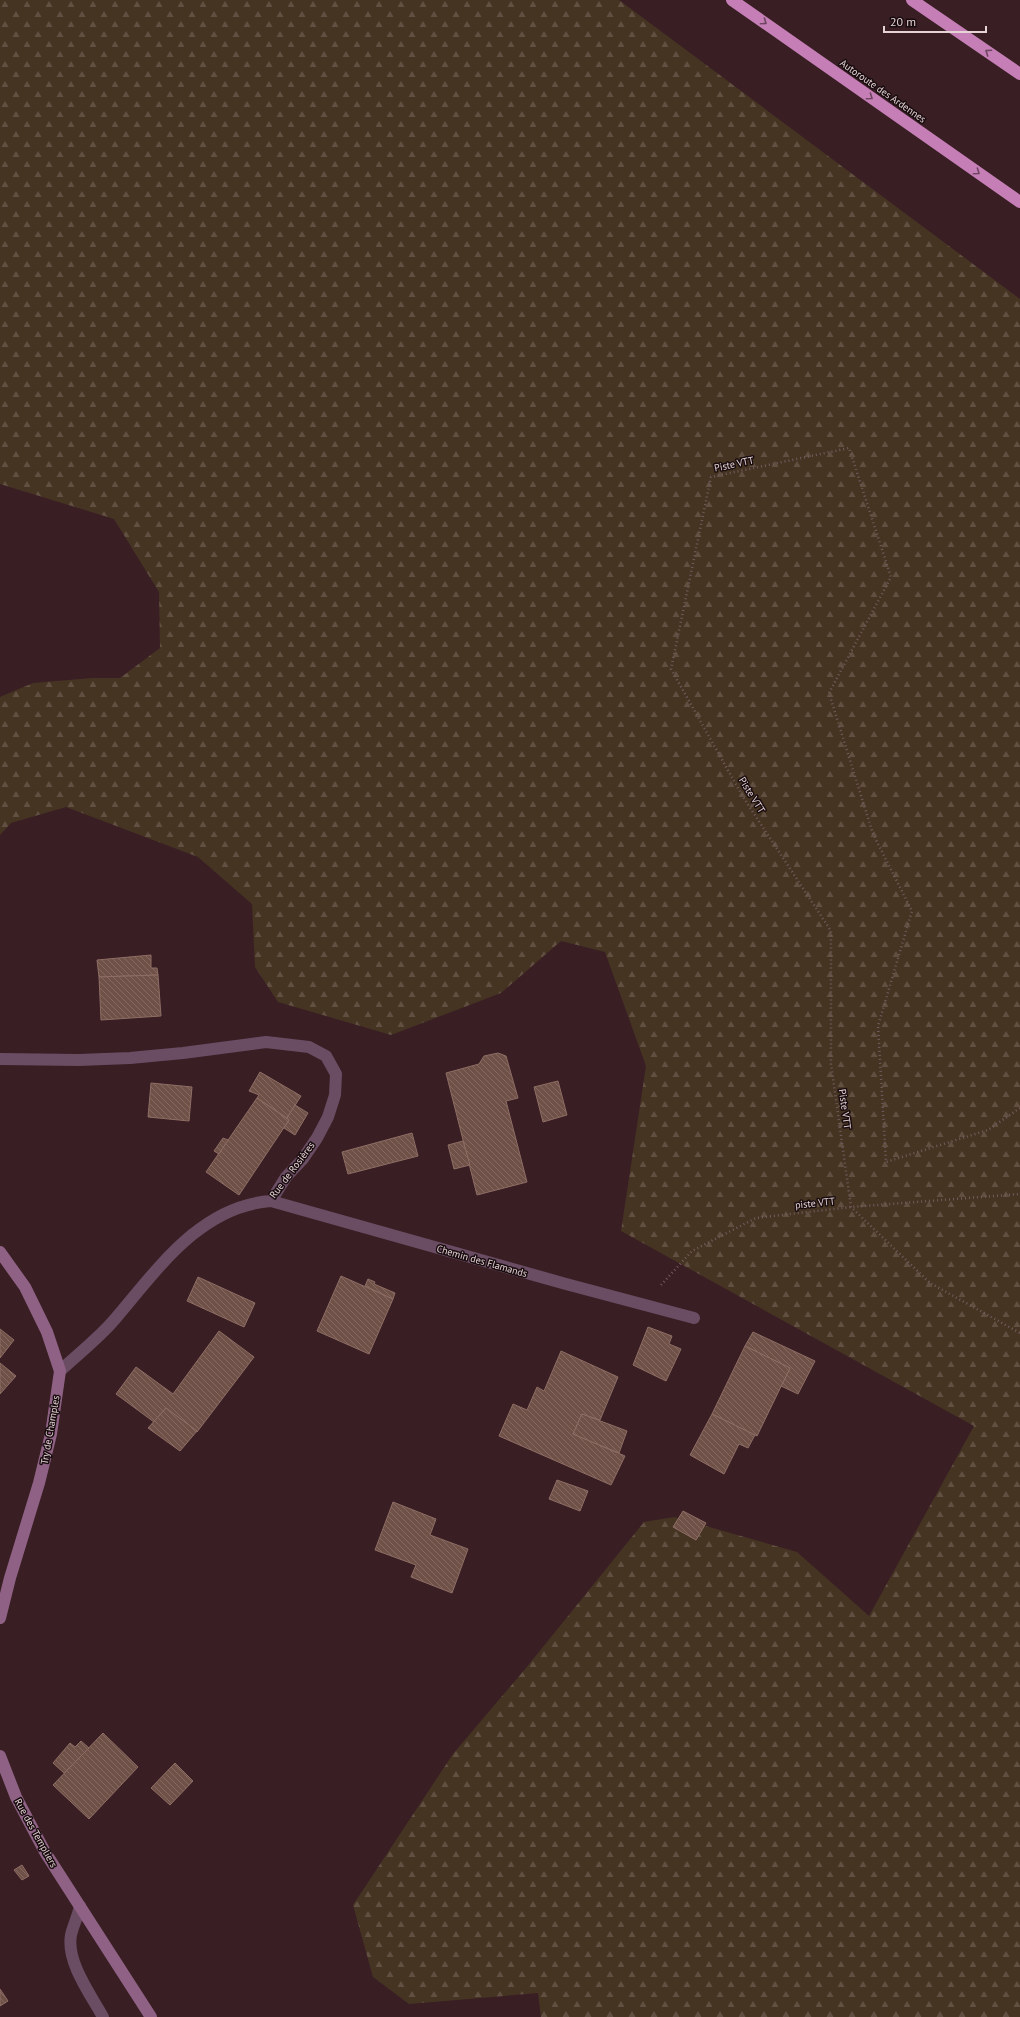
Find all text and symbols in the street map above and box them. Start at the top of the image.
scale bar [884,8,986,34]
text: 20 m [890,14,916,29]
one-way arrow [760,17,767,25]
one-way arrow [985,49,992,57]
street label: Autoroute des Ardennes [837,56,929,126]
one-way arrow [866,92,873,99]
one-way arrow [972,167,979,174]
street label: Piste VTT [713,453,755,475]
street label: Piste VTT [736,775,768,816]
street label: Piste VTT [836,1088,854,1130]
street label: Rue de Rosières [266,1139,318,1201]
street label: piste VTT [794,1194,836,1212]
street label: Chemin des Flamands [435,1242,529,1280]
street label: Try de Champles [38,1394,62,1466]
street label: Rue des Templiers [12,1796,60,1870]

